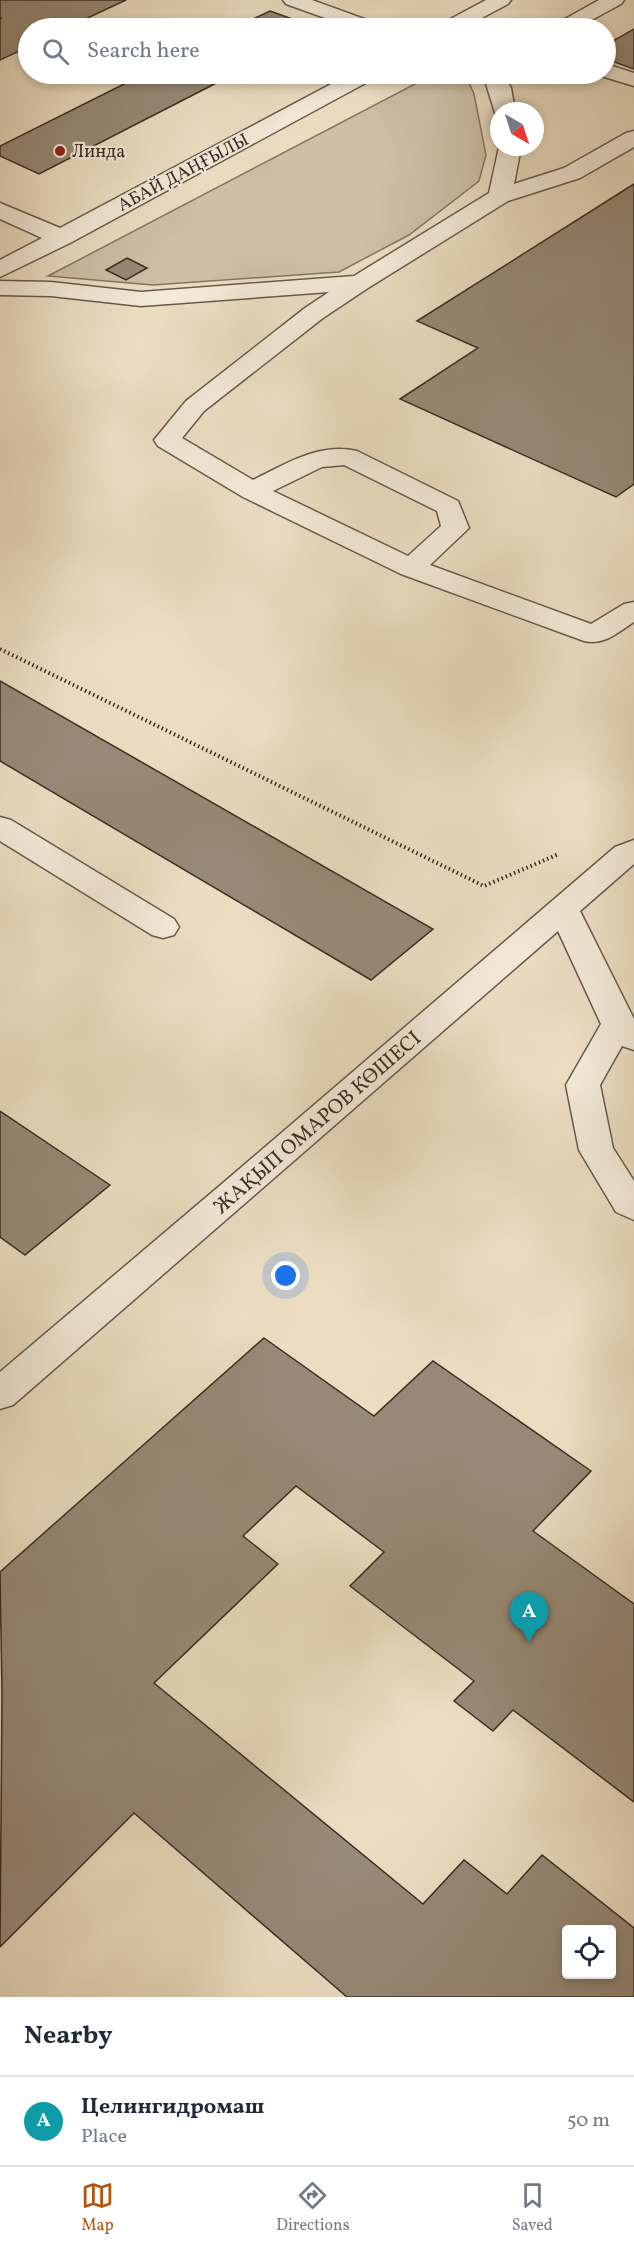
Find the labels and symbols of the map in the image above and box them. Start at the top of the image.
north arrow [490,102,544,156]
street label: АБАЙ ДАҢҒЫЛЫ [114,128,254,219]
place label: Линда [72,140,125,165]
marker: Линда [53,144,67,158]
street label: ЖАҚЫП ОМАРОВ КӨШЕСІ [208,1025,428,1221]
your location [271,1261,300,1290]
pin: A [510,1592,548,1642]

